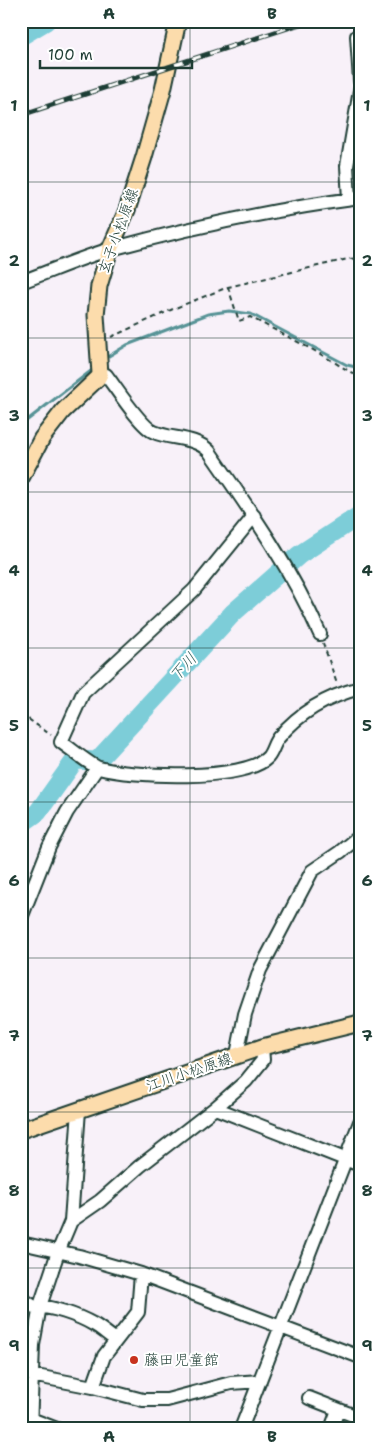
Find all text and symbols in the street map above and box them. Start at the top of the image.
text: A [103,3,115,24]
text: B [267,3,277,24]
scale bar [40,38,192,70]
text: 100 m [48,45,93,65]
text: 1 [10,95,18,116]
text: 1 [363,95,371,116]
street label: 玄子小松原線 [93,185,143,277]
text: 2 [8,250,20,271]
text: 2 [361,250,373,271]
text: 3 [8,405,20,426]
text: 3 [361,405,373,426]
text: 4 [8,560,20,581]
text: 4 [361,560,373,581]
water label: 下川 [164,648,202,686]
text: 5 [9,715,19,736]
text: 5 [362,715,372,736]
text: 6 [8,870,20,891]
text: 6 [361,870,373,891]
text: 7 [8,1025,20,1046]
text: 7 [361,1025,373,1046]
street label: 江川小松原線 [143,1048,235,1096]
text: 8 [8,1180,20,1201]
text: 8 [361,1180,373,1201]
text: 9 [8,1335,20,1356]
text: 9 [361,1335,373,1356]
place label: 藤田児童館 [144,1350,219,1370]
marker: 藤田児童館 [128,1354,140,1366]
text: A [103,1426,115,1447]
text: B [267,1426,277,1447]

